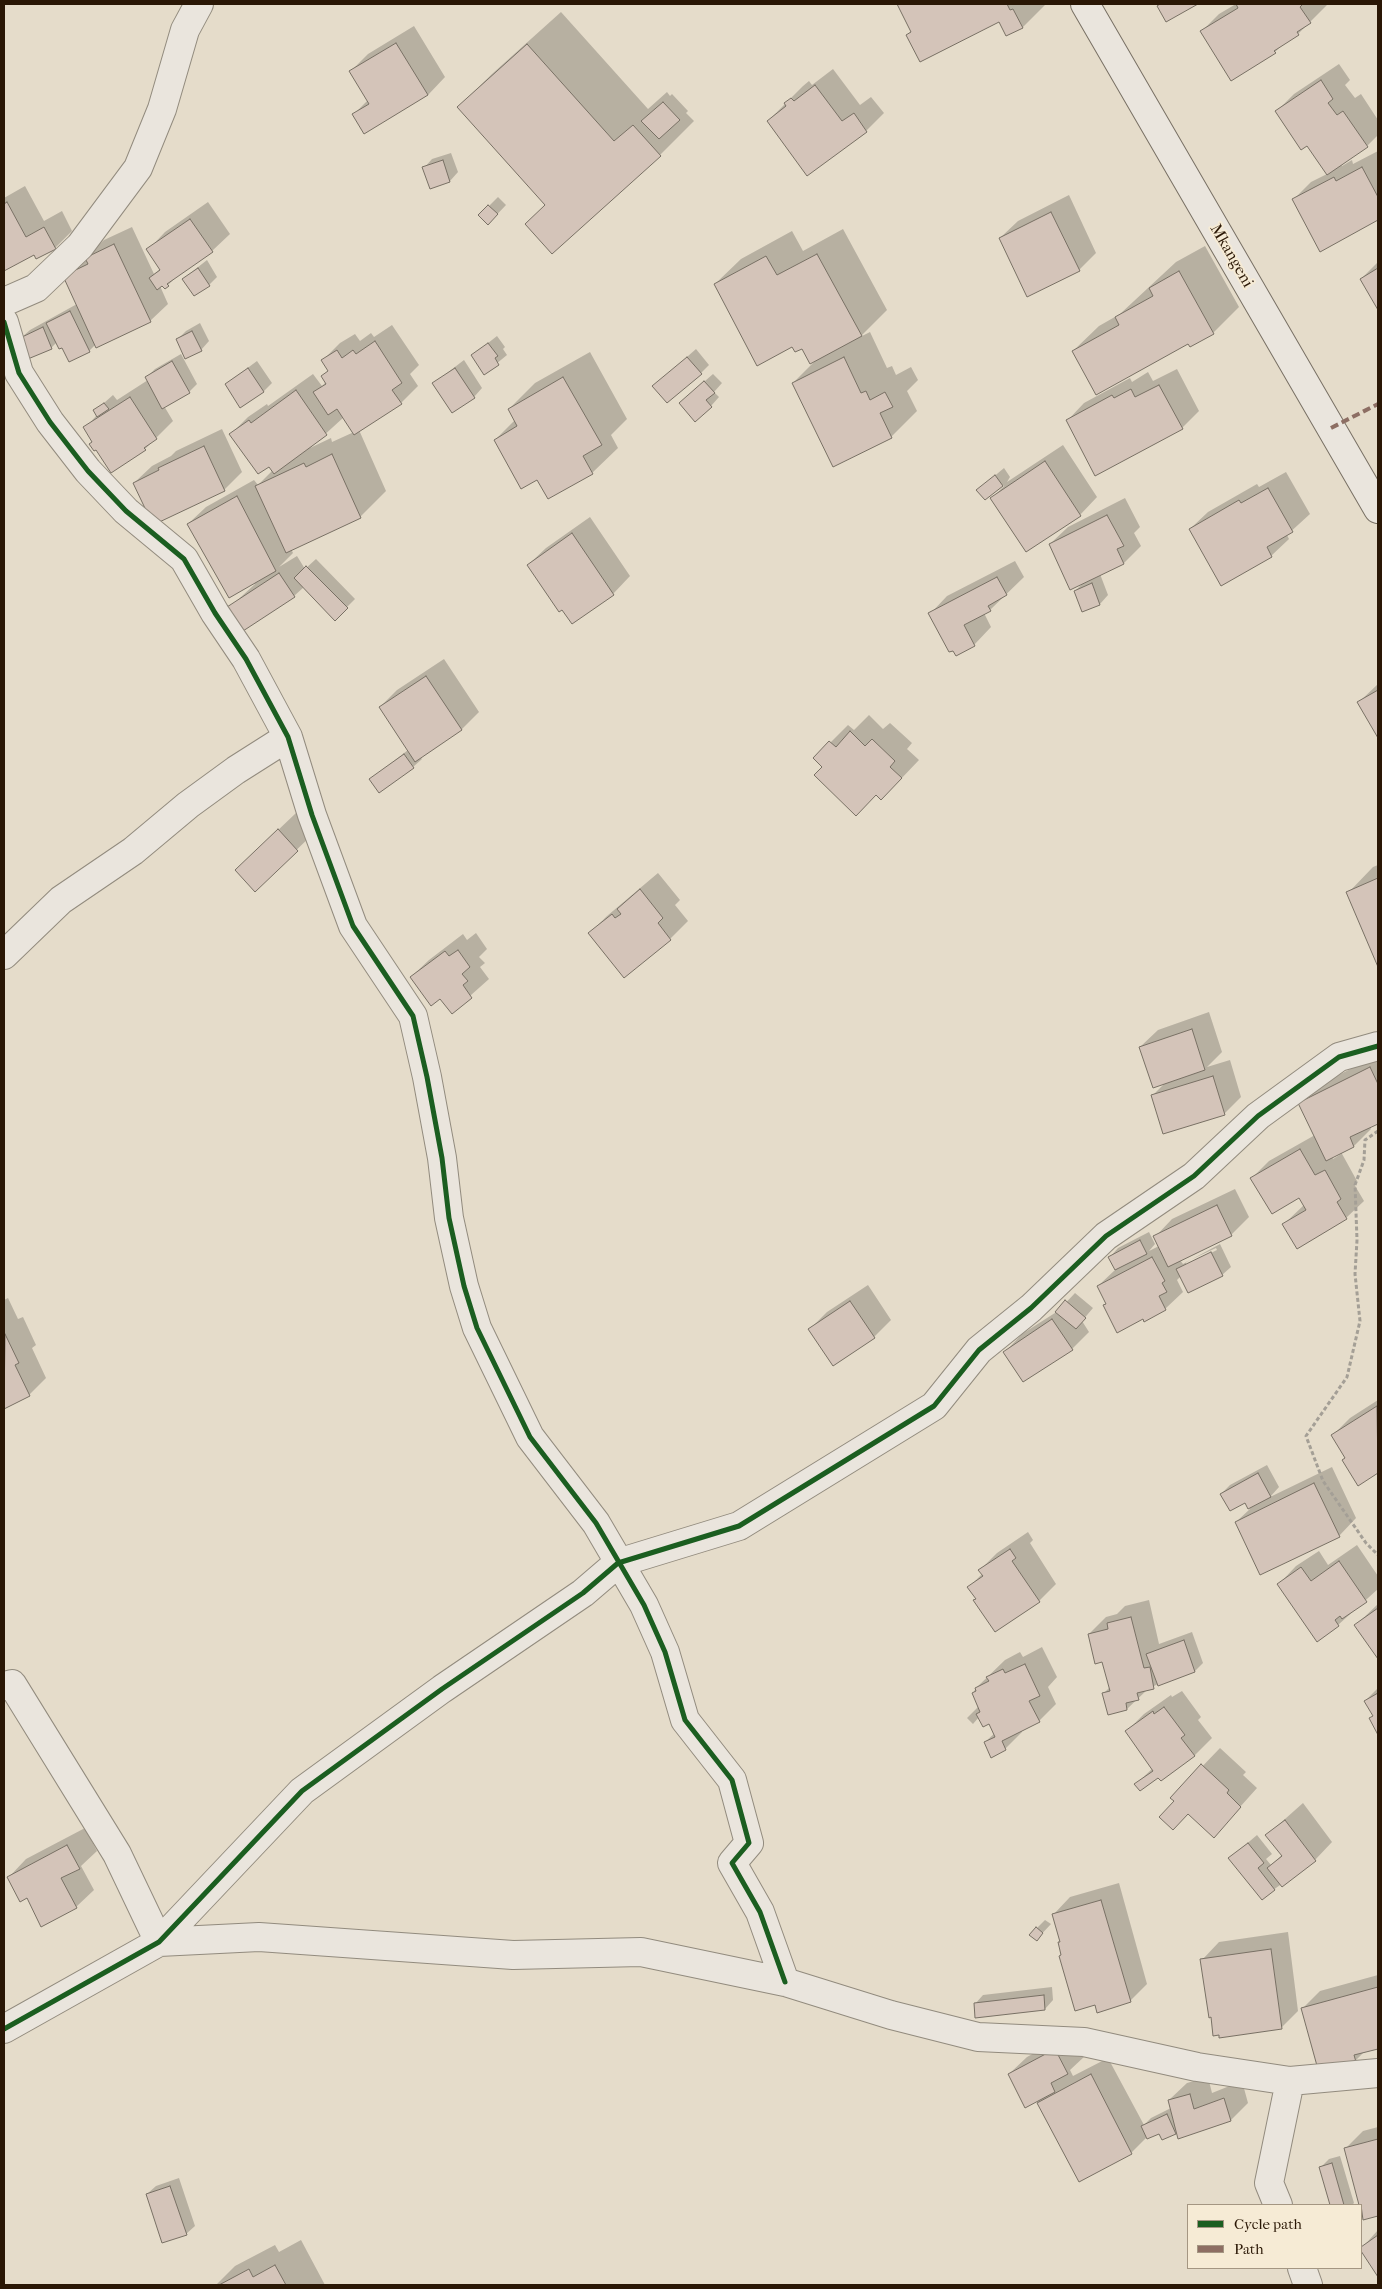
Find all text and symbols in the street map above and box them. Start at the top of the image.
street label: Mkangeni [1205,221,1257,291]
legend [1187,2204,1362,2269]
text: Cycle path [1234,2215,1302,2233]
text: Path [1234,2240,1264,2258]

